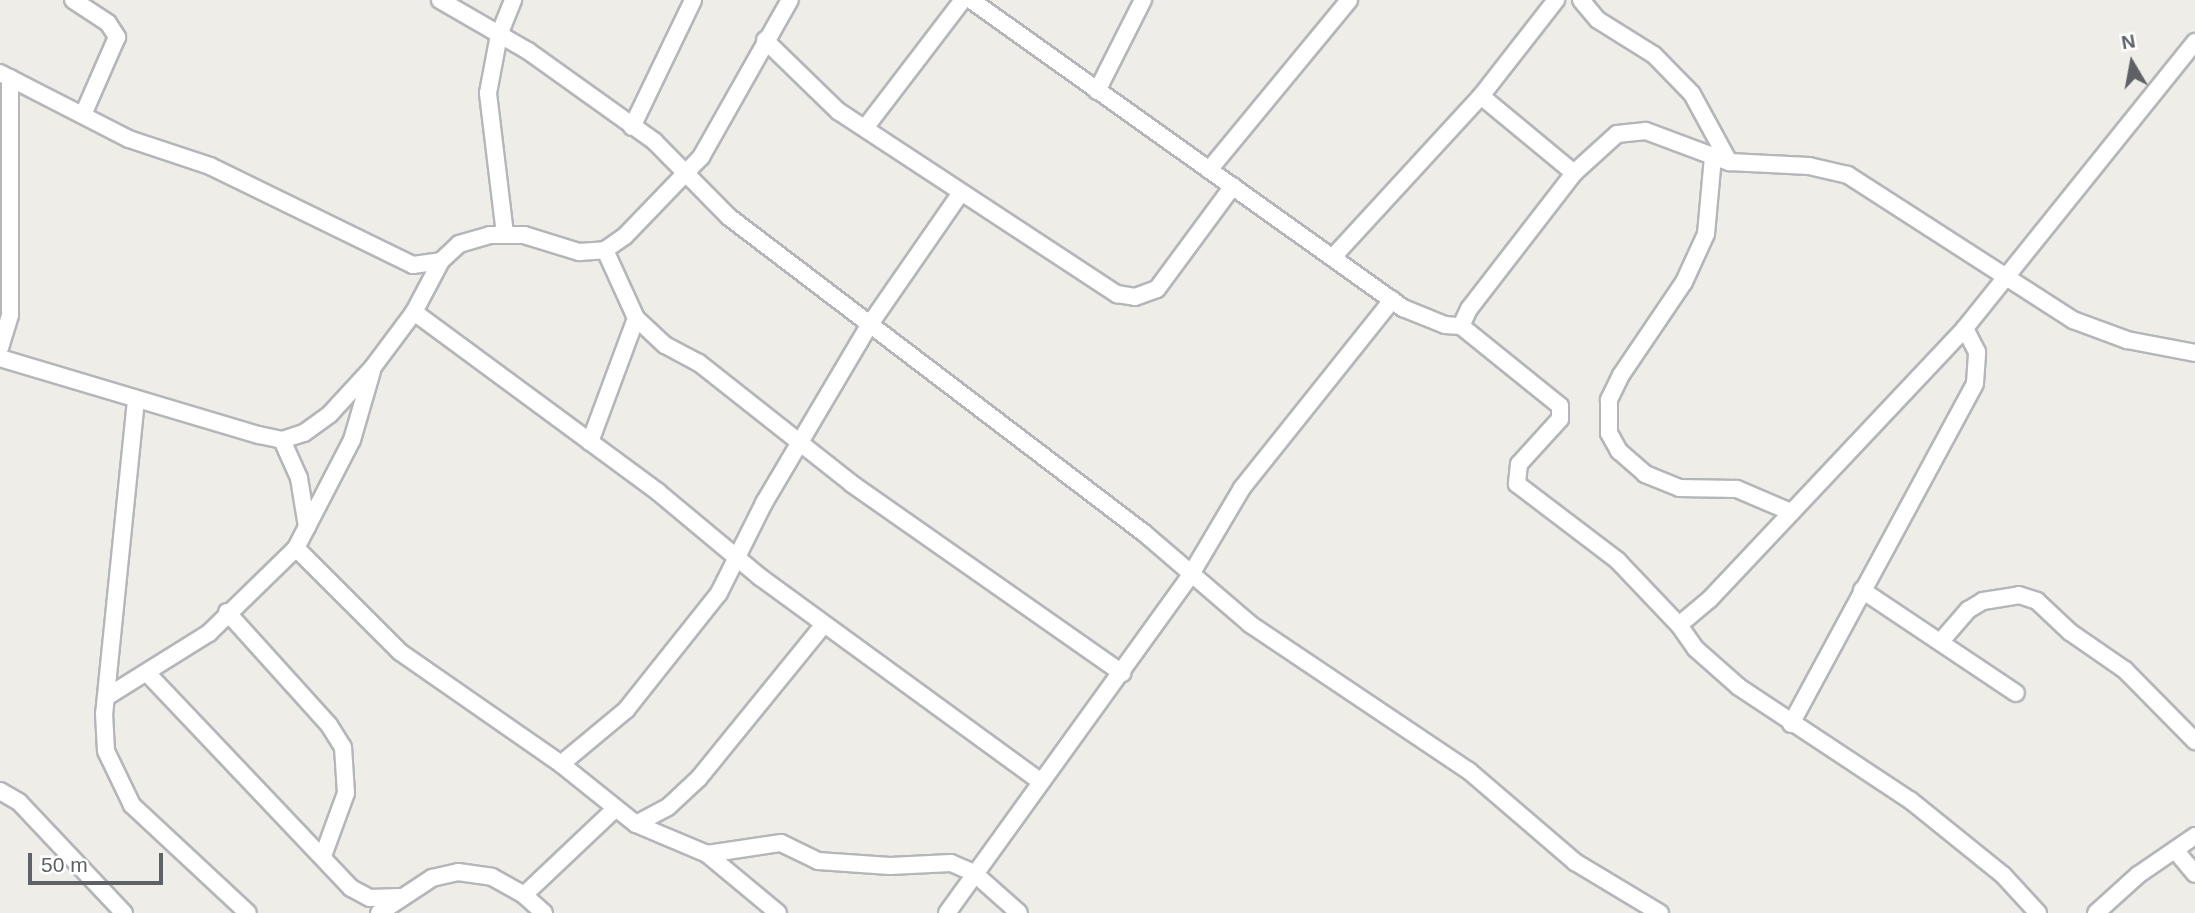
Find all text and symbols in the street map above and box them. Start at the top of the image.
north arrow [2097,28,2167,98]
text: N [2120,30,2137,53]
scale bar [32,839,166,883]
text: 50 m [41,853,88,876]

